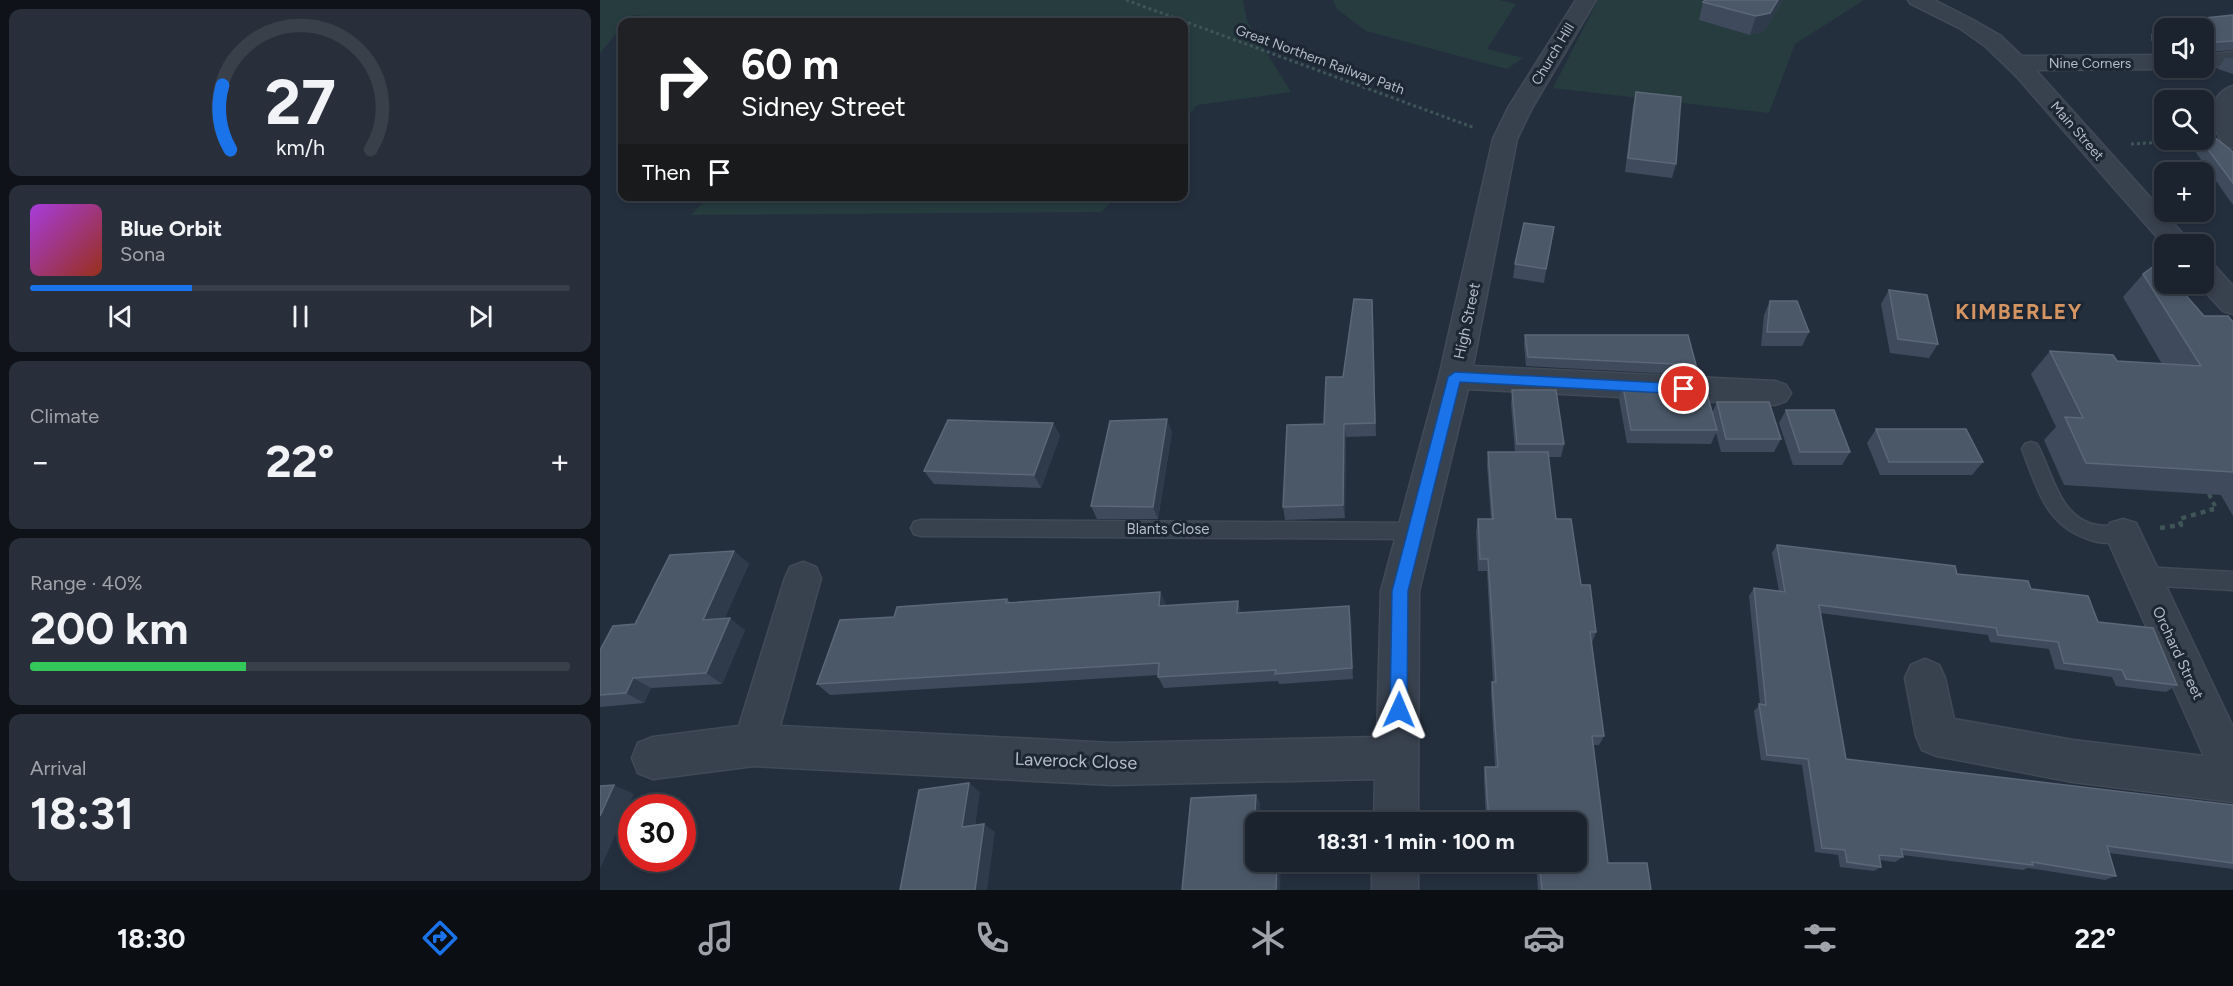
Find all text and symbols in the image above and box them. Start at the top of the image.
map controls [2154,18,2214,294]
button: sound [2154,18,2214,78]
street label: Church Hill [1528,20,1578,88]
street label: Great Northern Railway Path [1233,21,1407,99]
text: 60 m [741,39,839,90]
icon: right [642,42,720,120]
street label: Nine Corners [2049,55,2131,72]
text: 27 [265,65,335,140]
text: Sidney Street [741,90,906,123]
button: search [2154,90,2214,150]
street label: Main Street [2047,98,2107,164]
text: km/h [276,135,324,160]
icon: arrive [703,156,736,189]
text: Then [642,159,691,186]
button: + [2154,162,2214,222]
text: Blue Orbit [120,215,222,242]
button: − [2154,234,2214,294]
text: Sona [120,242,165,266]
street label: High Street [1450,281,1484,361]
district label: KIMBERLEY [1955,299,2083,324]
icon: previous [104,300,137,333]
icon: pause [284,300,317,333]
icon: next [464,300,497,333]
pin [1658,363,1709,414]
icon: arrive [1667,372,1700,405]
text: Climate [30,404,99,428]
text: 22° [265,434,335,488]
text: − [30,442,51,481]
text: + [549,442,570,481]
street label: Blants Close [1127,520,1209,538]
text: Range · 40% [30,571,142,595]
text: 200 km [30,601,189,655]
street label: Orchard Street [2149,604,2208,703]
position arrow [1367,678,1431,742]
street label: Laverock Close [1014,748,1138,774]
text: Arrival [30,756,86,780]
text: 18:31 [30,786,134,840]
speed limit sign: 30 [618,794,696,872]
text: 18:31 · 1 min · 100 m [1317,828,1515,855]
icon: directions [419,917,461,959]
icon: music [695,917,737,959]
icon: phone [971,917,1013,959]
icon: climate [1247,917,1289,959]
icon: car [1523,917,1565,959]
icon: filters [1799,917,1841,959]
text: 18:30 [117,922,185,955]
text: 22° [2075,922,2116,955]

